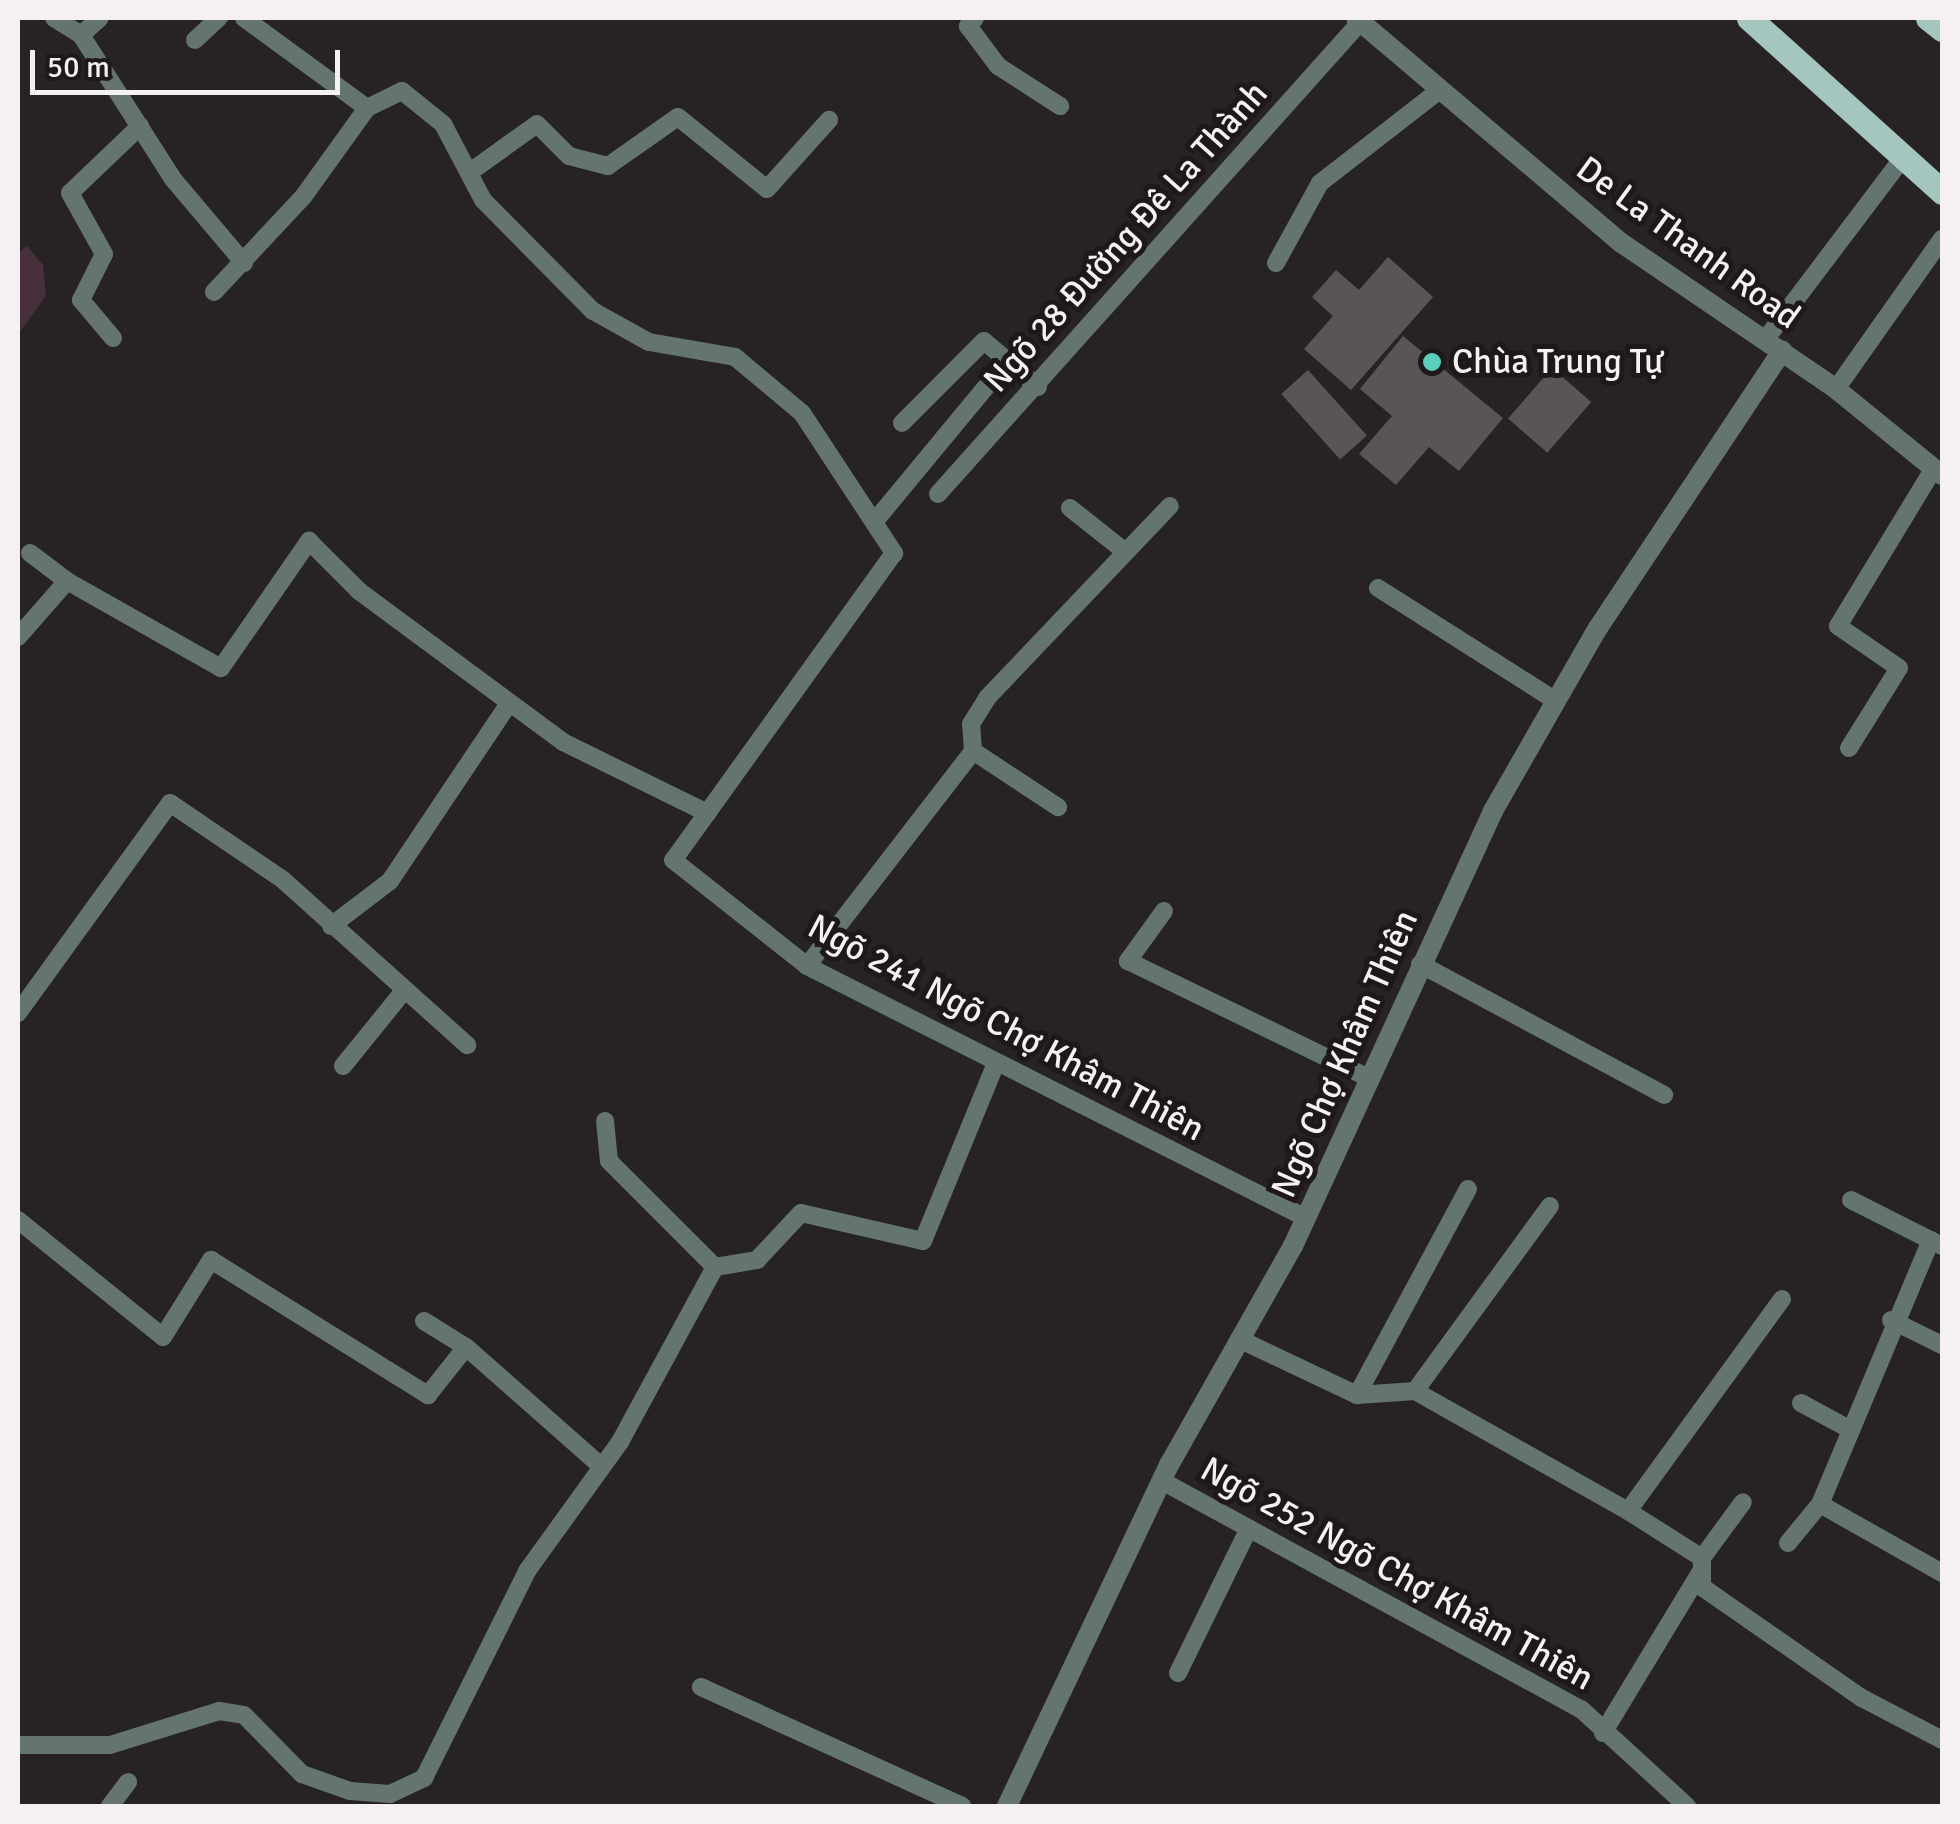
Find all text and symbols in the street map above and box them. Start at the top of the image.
scale bar [35,30,345,92]
text: 50 m [47,49,110,86]
street label: Ngõ 28 Đường Đê La Thành [975,73,1277,401]
street label: De La Thanh Road [1568,148,1808,338]
place label: Chùa Trung Tự [1452,341,1664,383]
marker: Chùa Trung Tự [1421,351,1443,373]
street label: Ngõ Chợ Khâm Thiên [1263,904,1427,1204]
street label: Ngõ 241 Ngõ Chợ Khâm Thiên [801,906,1211,1150]
street label: Ngõ 252 Ngõ Chợ Khâm Thiên [1193,1448,1601,1700]

